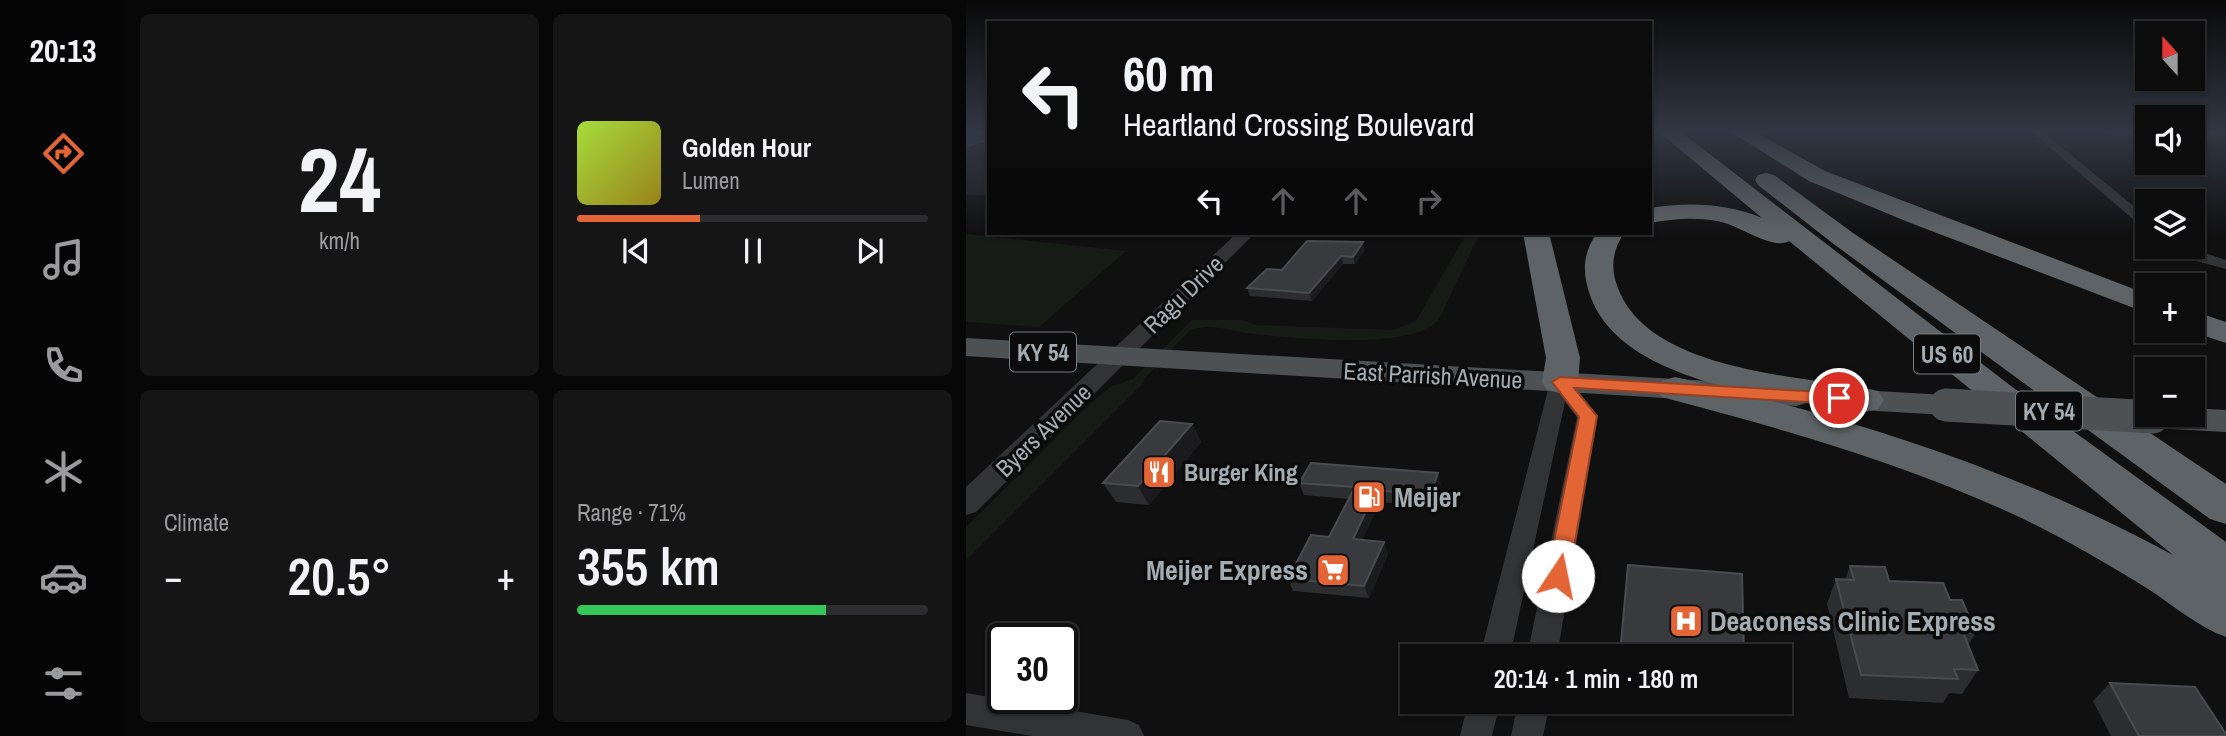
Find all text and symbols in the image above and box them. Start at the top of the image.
north arrow [2135,21,2205,91]
map controls [2135,21,2205,427]
text: 20:13 [29,29,97,72]
text: 60 m [1123,40,1215,106]
icon: left [1008,49,1099,140]
text: Heartland Crossing Boulevard [1123,103,1475,146]
button: sound [2135,105,2205,175]
text: 24 [298,118,381,240]
icon: directions [39,129,88,178]
text: Golden Hour [682,130,811,165]
text: Lumen [682,165,740,196]
icon: left [1191,182,1229,220]
icon: ahead [1264,182,1302,220]
icon: ahead [1337,182,1375,220]
icon: right [1410,182,1448,220]
button: layers [2135,189,2205,259]
text: km/h [319,225,360,256]
icon: previous [617,232,655,270]
icon: pause [734,232,772,270]
icon: next [851,232,889,270]
icon: music [39,235,88,284]
street label: Ragu Drive [1136,248,1230,340]
button: + [2135,273,2205,343]
road number: KY 54 [1010,332,1076,372]
road number: US 60 [1914,334,1980,374]
icon: phone [39,341,88,390]
street label: East Parrish Avenue [1343,354,1523,396]
button: − [2135,357,2205,427]
pin [1809,368,1869,428]
street label: Byers Avenue [988,376,1098,484]
icon: arrive [1820,379,1858,417]
road number: KY 54 [2016,392,2082,430]
icon: climate [39,447,88,496]
restaurant icon: Burger King [1140,453,1178,491]
place label: Burger King [1184,456,1298,488]
fuel station icon: Meijer [1350,478,1388,516]
place label: Meijer [1394,478,1460,516]
text: Range · 71% [577,497,686,528]
text: Climate [164,507,229,538]
text: 355 km [577,531,720,601]
position arrow [1521,539,1595,613]
text: 20.5° [288,541,391,611]
text: − [164,551,182,602]
text: + [497,551,515,602]
place label: Meijer Express [1146,551,1308,589]
supermarket icon: Meijer Express [1314,551,1352,589]
icon: car [39,553,88,602]
hospital icon: Deaconess Clinic Express [1667,602,1705,640]
place label: Deaconess Clinic Express [1710,602,1996,640]
speed limit sign: 30 [987,623,1078,714]
icon: filters [39,659,88,708]
text: 20:14 · 1 min · 180 m [1494,661,1698,696]

